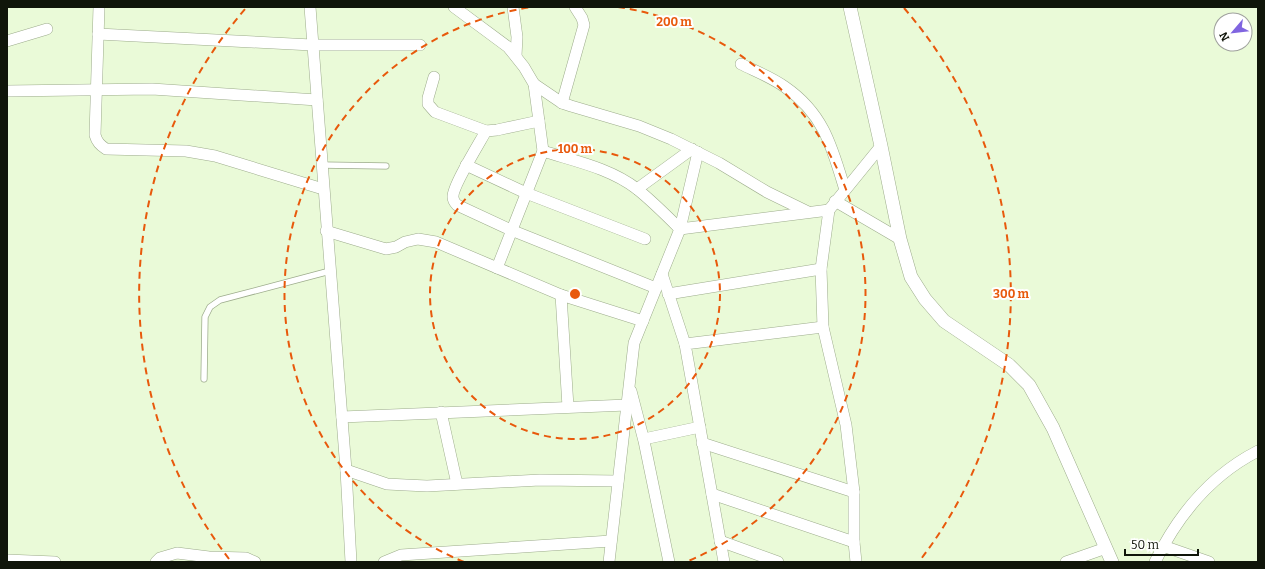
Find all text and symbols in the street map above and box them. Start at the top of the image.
north arrow [1213,12,1253,52]
text: 200 m [656,15,692,29]
text: N [1217,29,1232,43]
text: 100 m [558,142,593,156]
centre of rings [568,287,582,301]
text: 300 m [993,287,1029,301]
scale bar [1125,531,1198,557]
text: 50 m [1131,538,1160,552]

